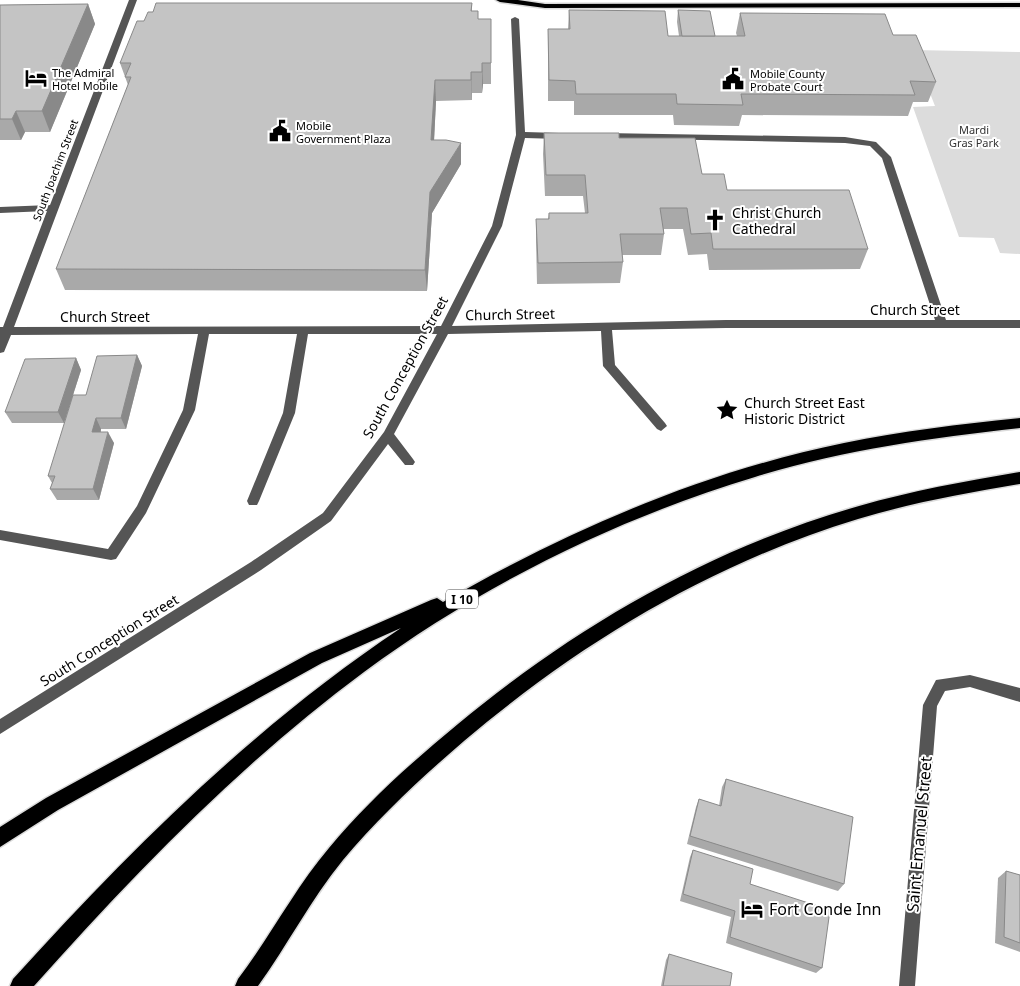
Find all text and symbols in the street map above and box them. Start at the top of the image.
hotel icon: The Admiral Hotel Mobile [23,65,49,91]
place label: The Admiral Hotel Mobile [52,65,118,93]
public building icon: Mobile County Probate Court [720,66,746,92]
place label: Mobile County Probate Court [750,66,825,94]
street label: South Joachim Street [29,117,81,223]
public building icon: Mobile Government Plaza [267,118,293,144]
place label: Mobile Government Plaza [296,118,391,146]
park label: Mardi Gras Park [949,122,999,150]
place label: Christ Church Cathedral [732,203,821,238]
church icon: Christ Church Cathedral [702,207,728,233]
street label: South Conception Street [358,292,452,442]
street label: Church Street [870,300,960,319]
street label: Church Street [465,304,555,324]
street label: Church Street [60,307,150,326]
place label: Church Street East Historic District [744,393,865,428]
place icon: Church Street East Historic District [714,397,740,423]
street label: South Conception Street [36,590,182,690]
road number: I 10 [446,590,478,608]
street label: Saint Emanuel Street [901,755,937,913]
hotel icon: Fort Conde Inn [739,896,765,922]
place label: Fort Conde Inn [769,898,881,920]

